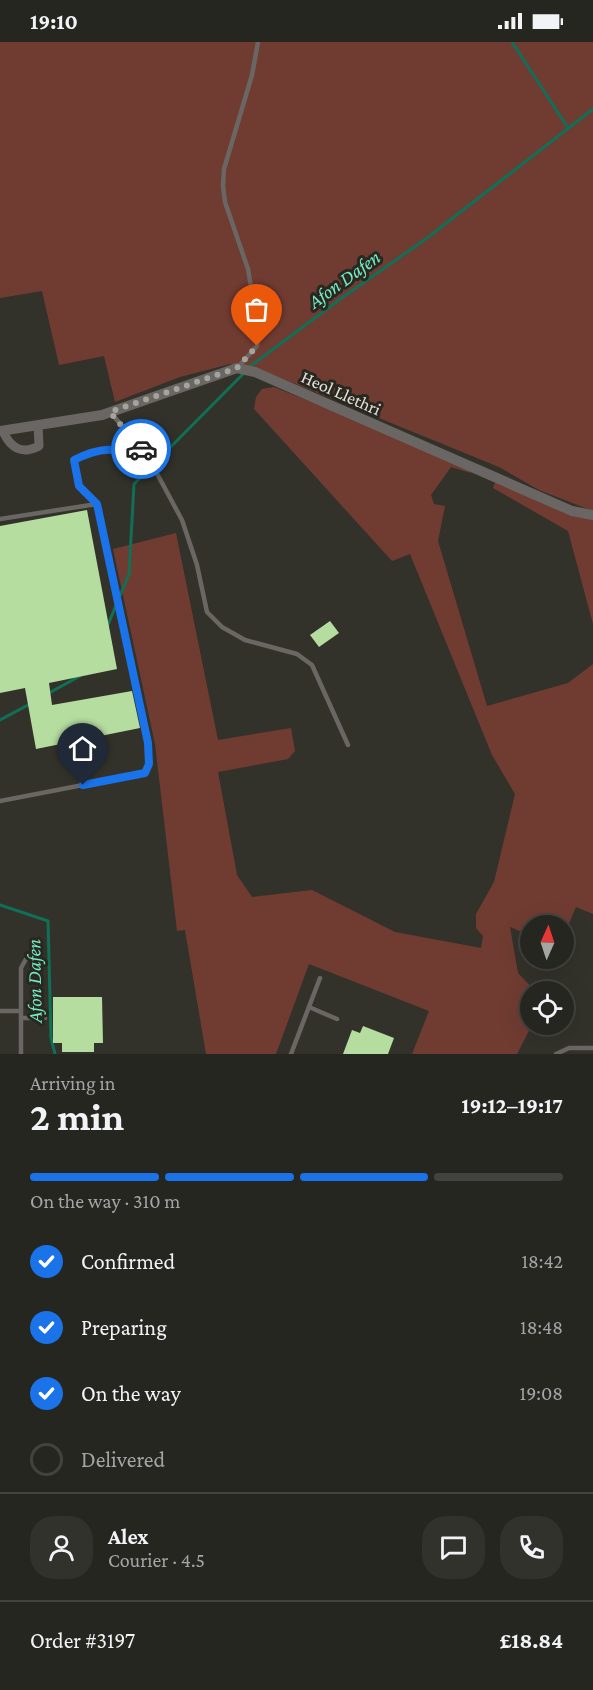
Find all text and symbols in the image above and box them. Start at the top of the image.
text: 19:10 [30,9,78,34]
water label: Afon Dafen [303,245,385,314]
pin [231,284,282,346]
icon: bag [240,293,273,326]
street label: Heol Llethri [298,367,384,420]
courier [111,419,171,479]
icon: car [125,433,158,466]
pin [57,723,108,785]
icon: home [66,732,99,765]
north arrow [520,915,574,969]
map controls [520,915,574,1035]
water label: Afon Dafen [22,939,47,1024]
button: locate [520,981,574,1035]
text: Arriving in [30,1072,115,1094]
text: 19:12–19:17 [461,1093,563,1118]
text: 2 min [30,1095,124,1138]
text: On the way · 310 m [30,1190,180,1212]
icon: check [30,1245,63,1278]
text: Confirmed [81,1249,175,1274]
text: 18:42 [521,1250,563,1272]
icon: check [30,1311,63,1344]
text: Preparing [81,1315,167,1340]
text: 18:48 [520,1316,563,1338]
icon: check [30,1377,63,1410]
text: On the way [81,1381,181,1406]
text: 19:08 [520,1382,563,1404]
text: Delivered [81,1447,165,1472]
button: person [30,1516,93,1579]
button: chat [422,1516,485,1579]
button: phone [500,1516,563,1579]
text: Alex [108,1524,149,1549]
text: Courier · 4.5 [108,1549,205,1571]
text: Order #3197 [30,1628,135,1653]
text: £18.84 [500,1628,563,1653]

